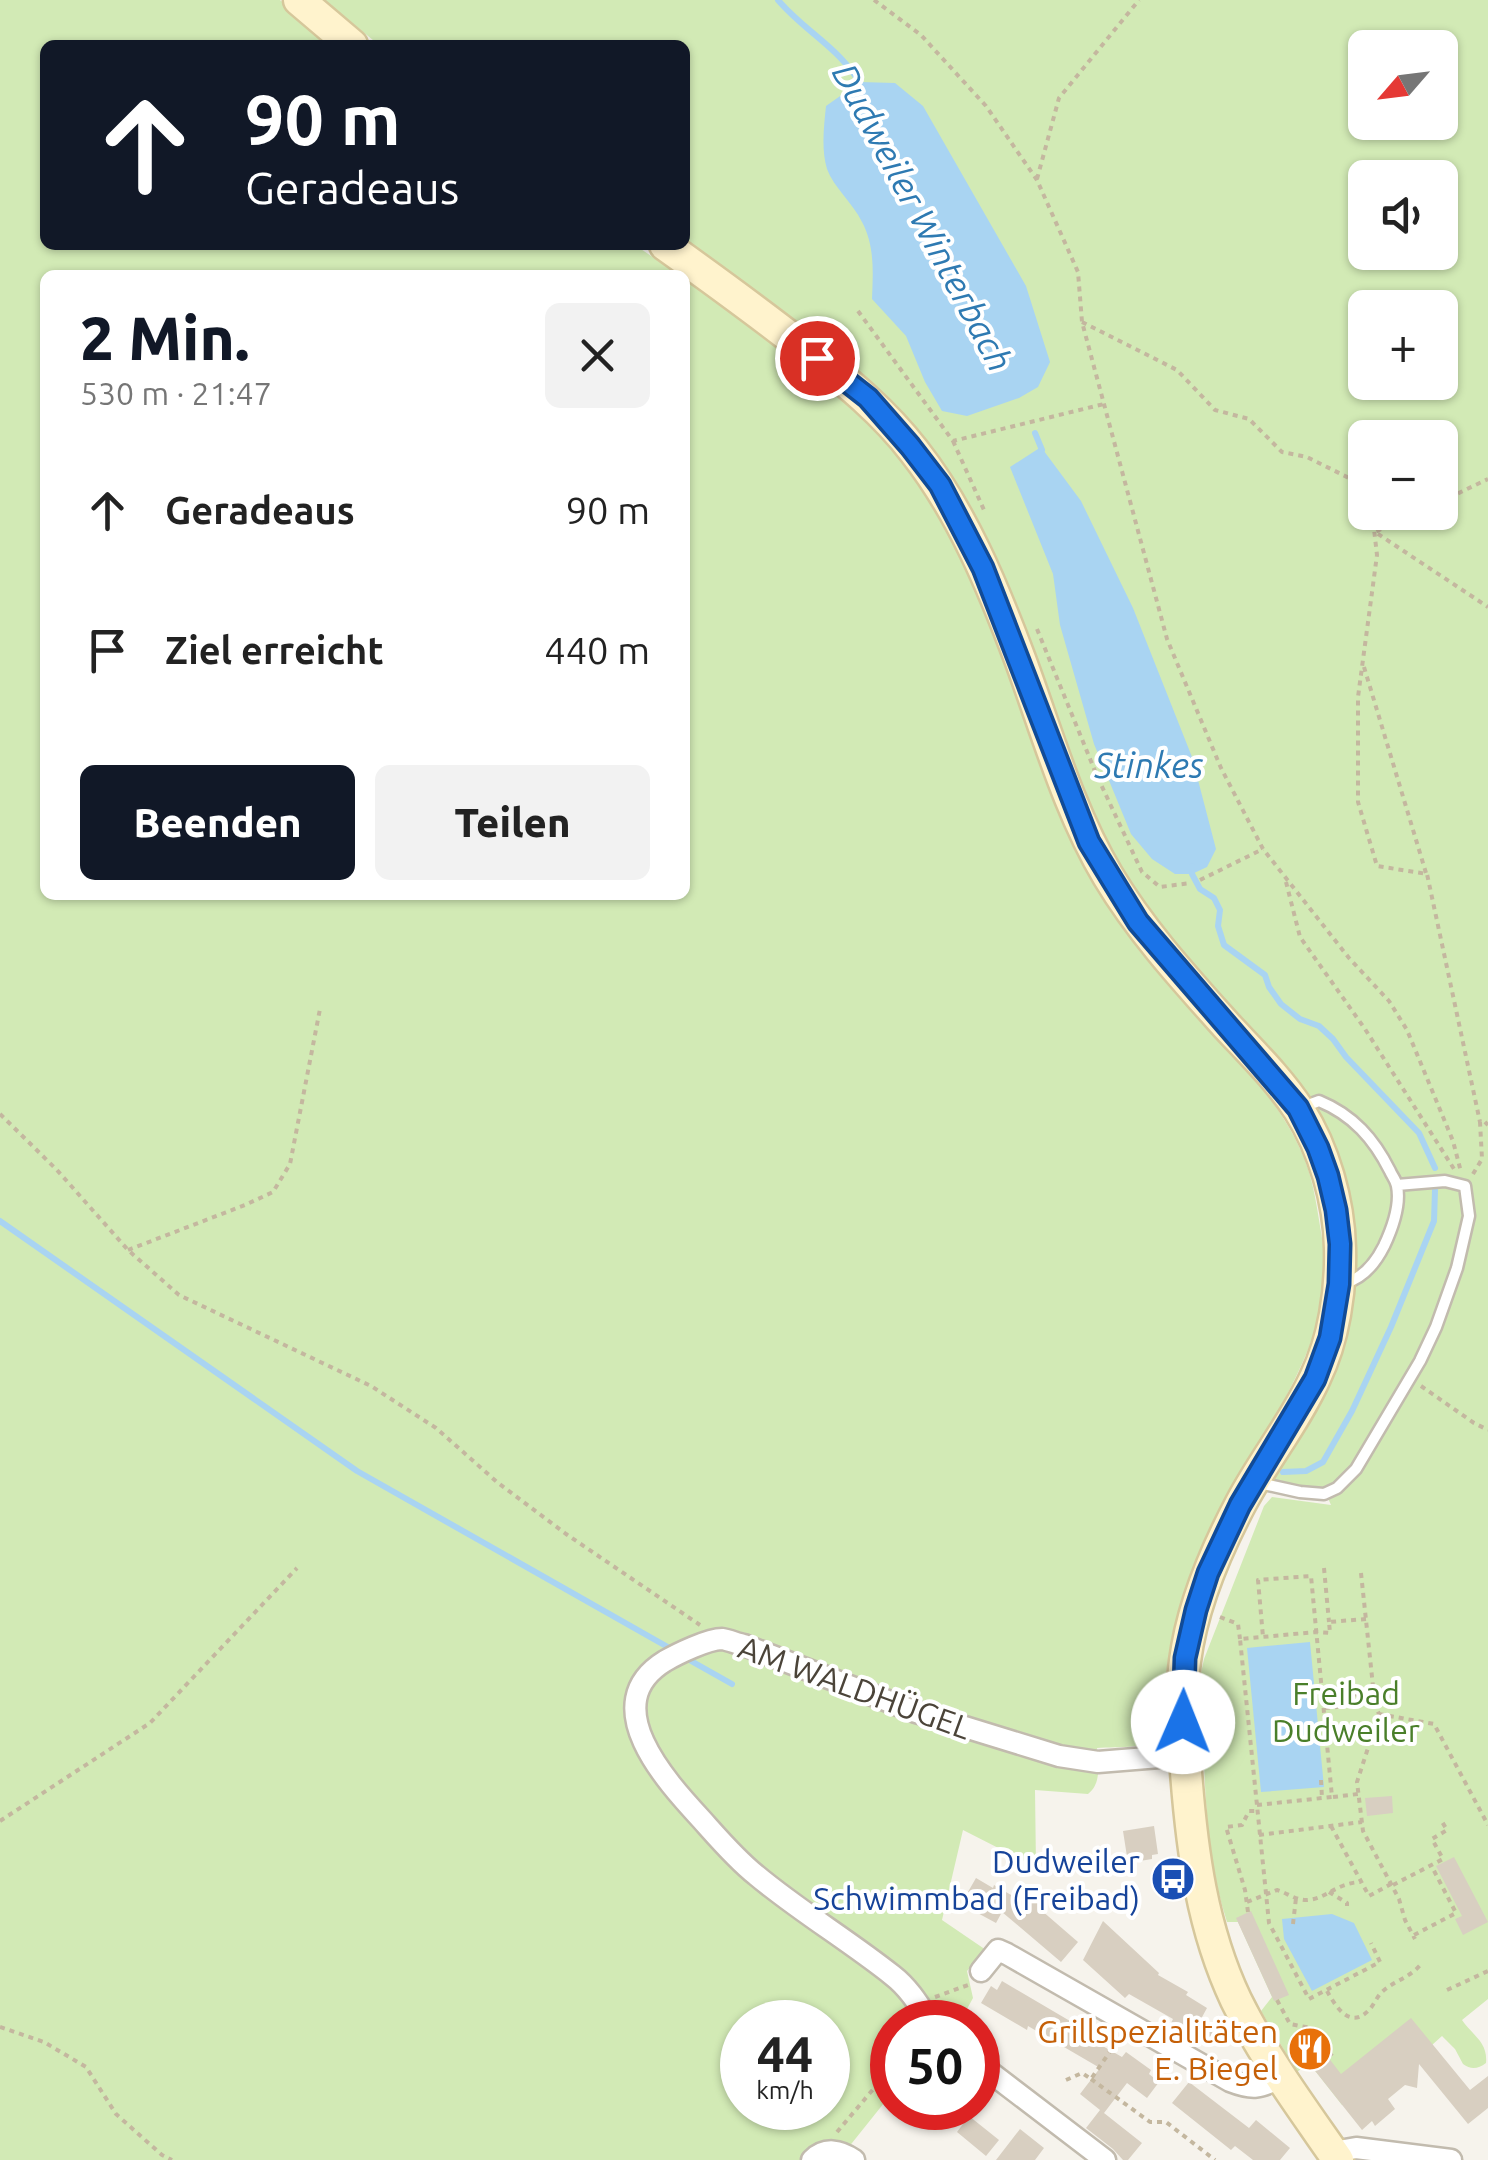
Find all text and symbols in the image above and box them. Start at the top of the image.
north arrow [1348,30,1458,140]
map controls [1348,30,1458,530]
water label: Dudweiler Winterbach [825,56,1021,378]
icon: ahead [80,80,210,210]
text: 90 m [245,80,401,158]
button: sound [1348,160,1458,270]
text: Geradeaus [245,162,459,213]
button: + [1348,290,1458,400]
button: close [545,303,650,408]
text: 2 Min. [80,304,250,371]
pin [775,316,860,401]
icon: arrive [790,331,845,386]
text: 530 m · 21:47 [80,375,272,411]
button: − [1348,420,1458,530]
icon: ahead [80,483,135,538]
text: Geradeaus [165,489,355,531]
text: 90 m [566,489,650,531]
icon: arrive [80,623,135,678]
text: Ziel erreicht [165,629,384,671]
text: 440 m [544,629,650,671]
water label: Stinkes [1093,745,1204,785]
button: Beenden [80,765,355,880]
button: Teilen [375,765,650,880]
street label: AM WALDHÜGEL [734,1628,976,1746]
position arrow [1131,1670,1235,1774]
park label: Freibad Dudweiler [1272,1675,1420,1748]
place label: Dudweiler Schwimmbad (Freibad) [813,1843,1140,1916]
bus stop icon: Dudweiler Schwimmbad (Freibad) [1150,1856,1196,1902]
speed limit sign: 50 [870,2000,1000,2130]
place label: Grillspezialitäten E. Biegel [1037,2013,1278,2086]
text: 44 [757,2025,813,2081]
restaurant icon: Grillspezialitäten E. Biegel [1287,2026,1333,2072]
text: km/h [756,2076,814,2104]

